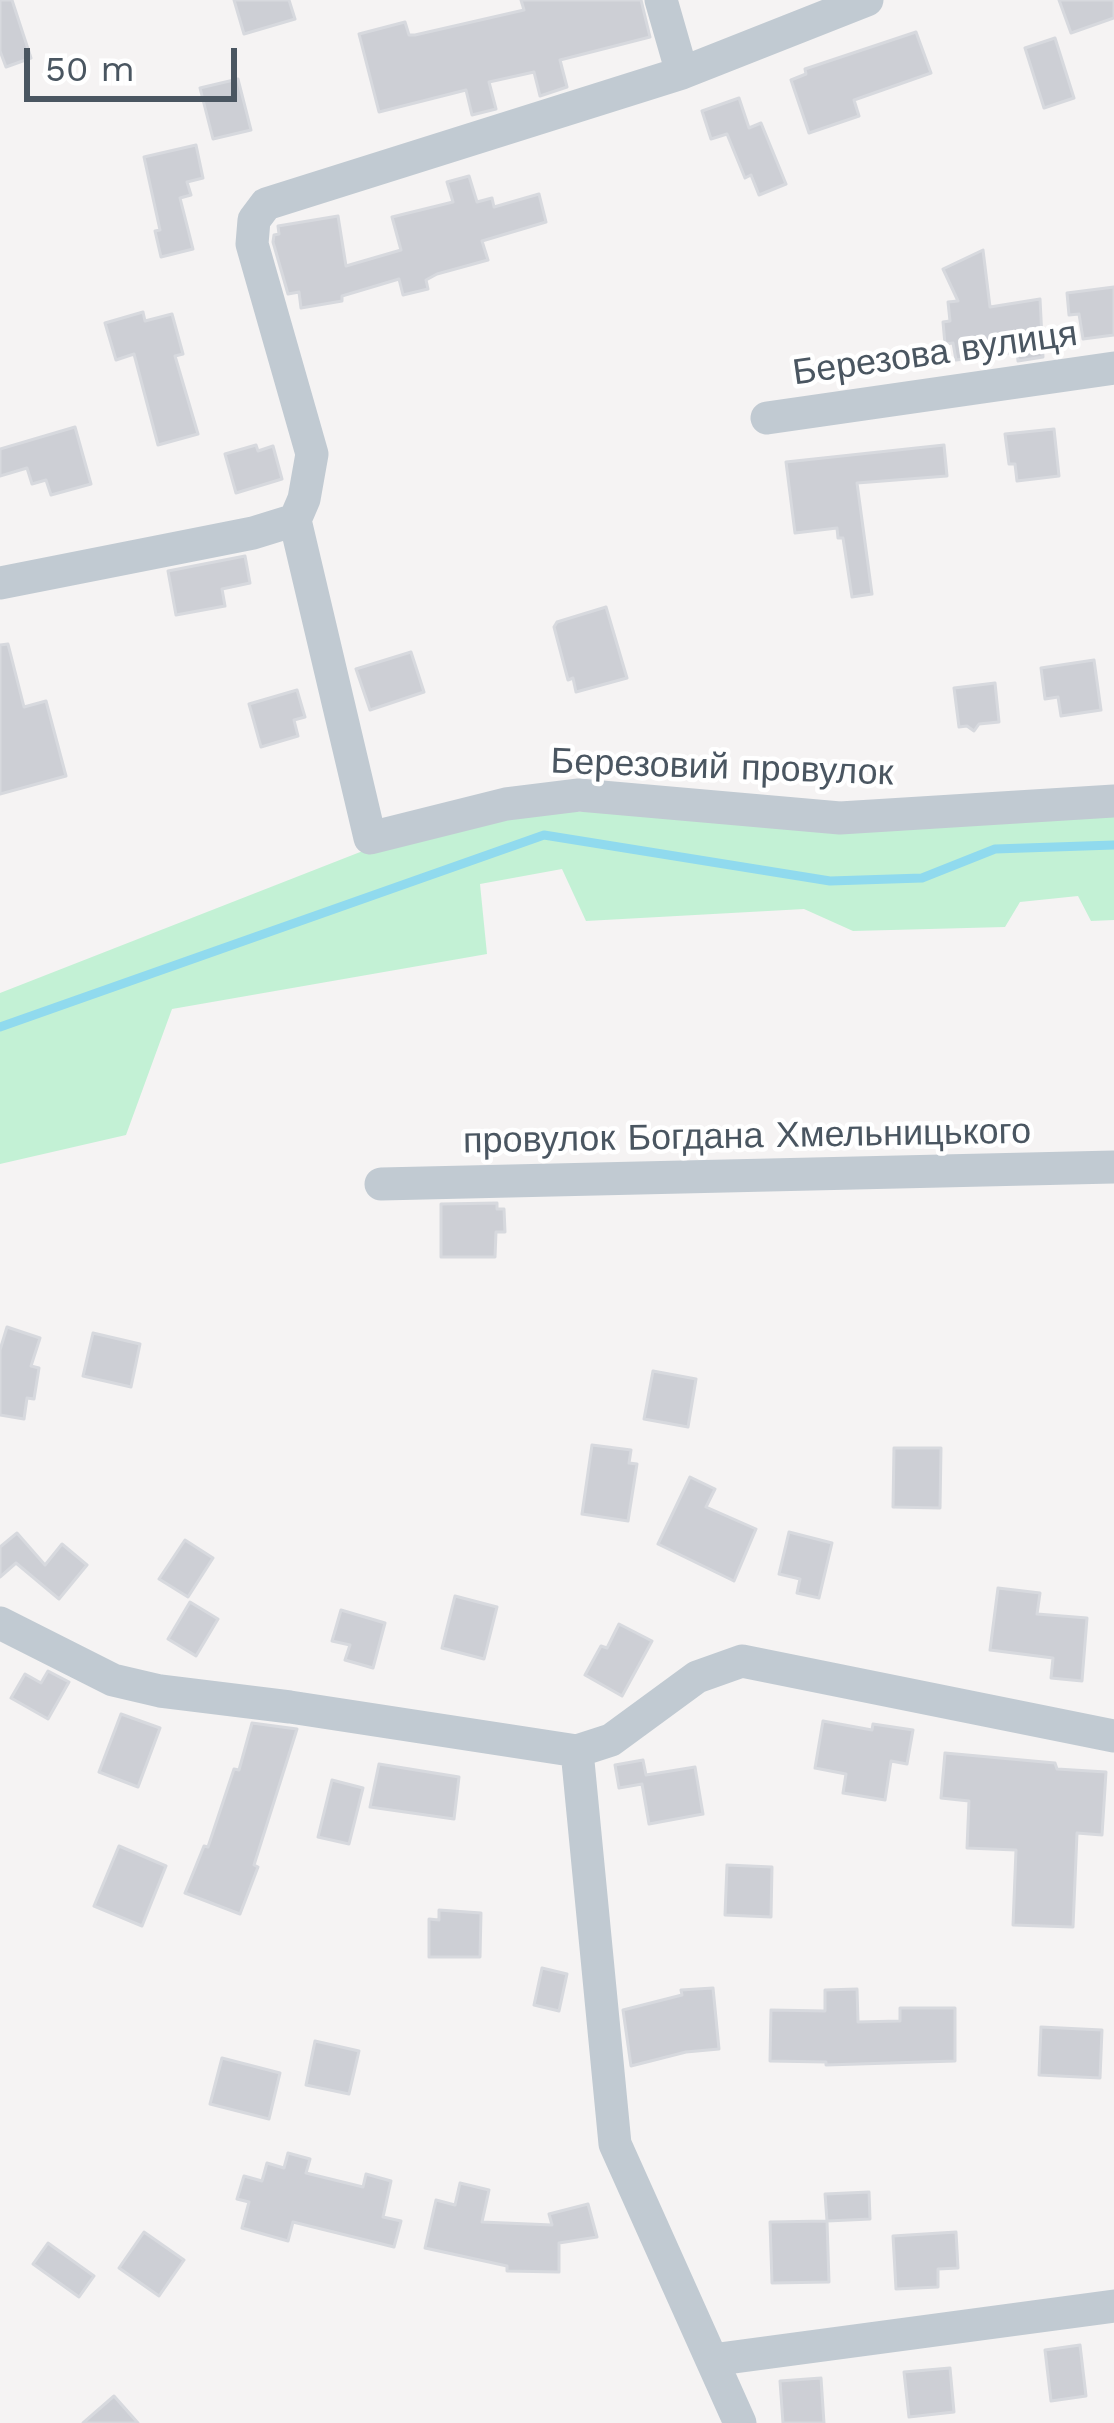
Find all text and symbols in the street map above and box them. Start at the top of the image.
scale bar [30,24,243,98]
text: 50 m [45,48,135,90]
street label: Березова вулиця [790,313,1080,395]
street label: Березовий провулок [550,740,894,796]
street label: провулок Богдана Хмельницького [463,1110,1031,1164]

